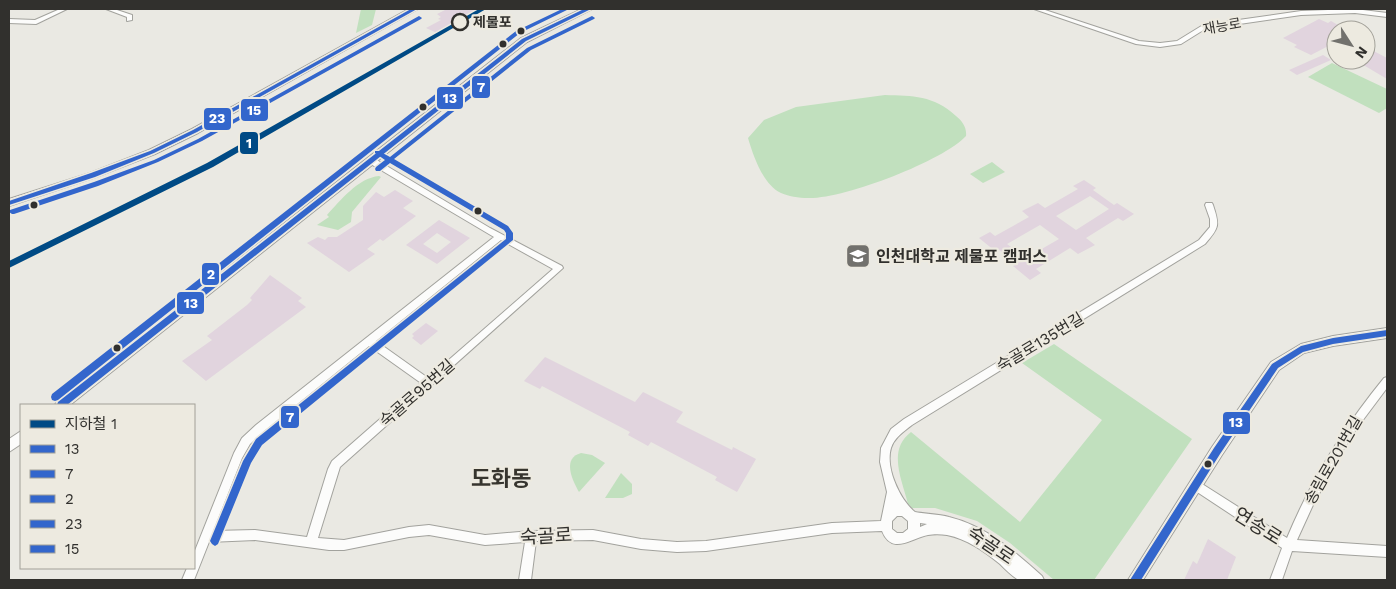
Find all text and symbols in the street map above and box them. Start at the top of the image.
marker: 제물포 [451,13,469,31]
place label: 제물포 [473,14,512,30]
street label: 재능로 [1202,15,1243,37]
north arrow [1326,20,1376,70]
unlabelled marker [516,26,526,36]
unlabelled marker [498,39,508,49]
text: N [1352,44,1371,62]
line badge: 7 [471,75,491,99]
text: 7 [477,79,486,95]
line badge: 13 [436,86,464,110]
text: 13 [443,90,457,106]
line badge: 15 [240,98,269,122]
text: 15 [247,102,261,118]
unlabelled marker [418,102,428,112]
line badge: 23 [203,107,232,131]
text: 23 [209,110,225,126]
line badge: 1 [239,131,259,155]
text: 1 [246,135,252,151]
unlabelled marker [29,200,39,210]
unlabelled marker [473,206,483,216]
school or university icon: 인천대학교 제물포 캠퍼스 [845,243,871,269]
place label: 인천대학교 제물포 캠퍼스 [876,247,1047,266]
line badge: 2 [201,262,220,286]
text: 2 [207,266,215,282]
line badge: 13 [176,291,205,315]
text: 13 [184,295,198,311]
street label: 숙골로135번길 [993,308,1087,376]
unlabelled marker [112,343,122,353]
street label: 숙골로95번길 [376,355,458,431]
legend [20,404,195,569]
line badge: 7 [280,405,300,429]
text: 7 [286,409,295,425]
line badge: 13 [1222,411,1251,435]
street label: 송림로201번길 [1300,412,1366,508]
text: 13 [1229,414,1243,430]
text: 지하철 1 [65,415,117,433]
text: 13 [65,440,80,458]
unlabelled marker [1203,459,1213,469]
text: 7 [65,465,73,483]
district label: 도화동 [471,466,531,491]
text: 2 [65,490,74,508]
street label: 연송로 [1230,502,1286,550]
text: 23 [65,515,83,533]
street label: 숙골로 [963,521,1019,569]
street label: 숙골로 [519,523,573,549]
text: 15 [65,540,80,558]

